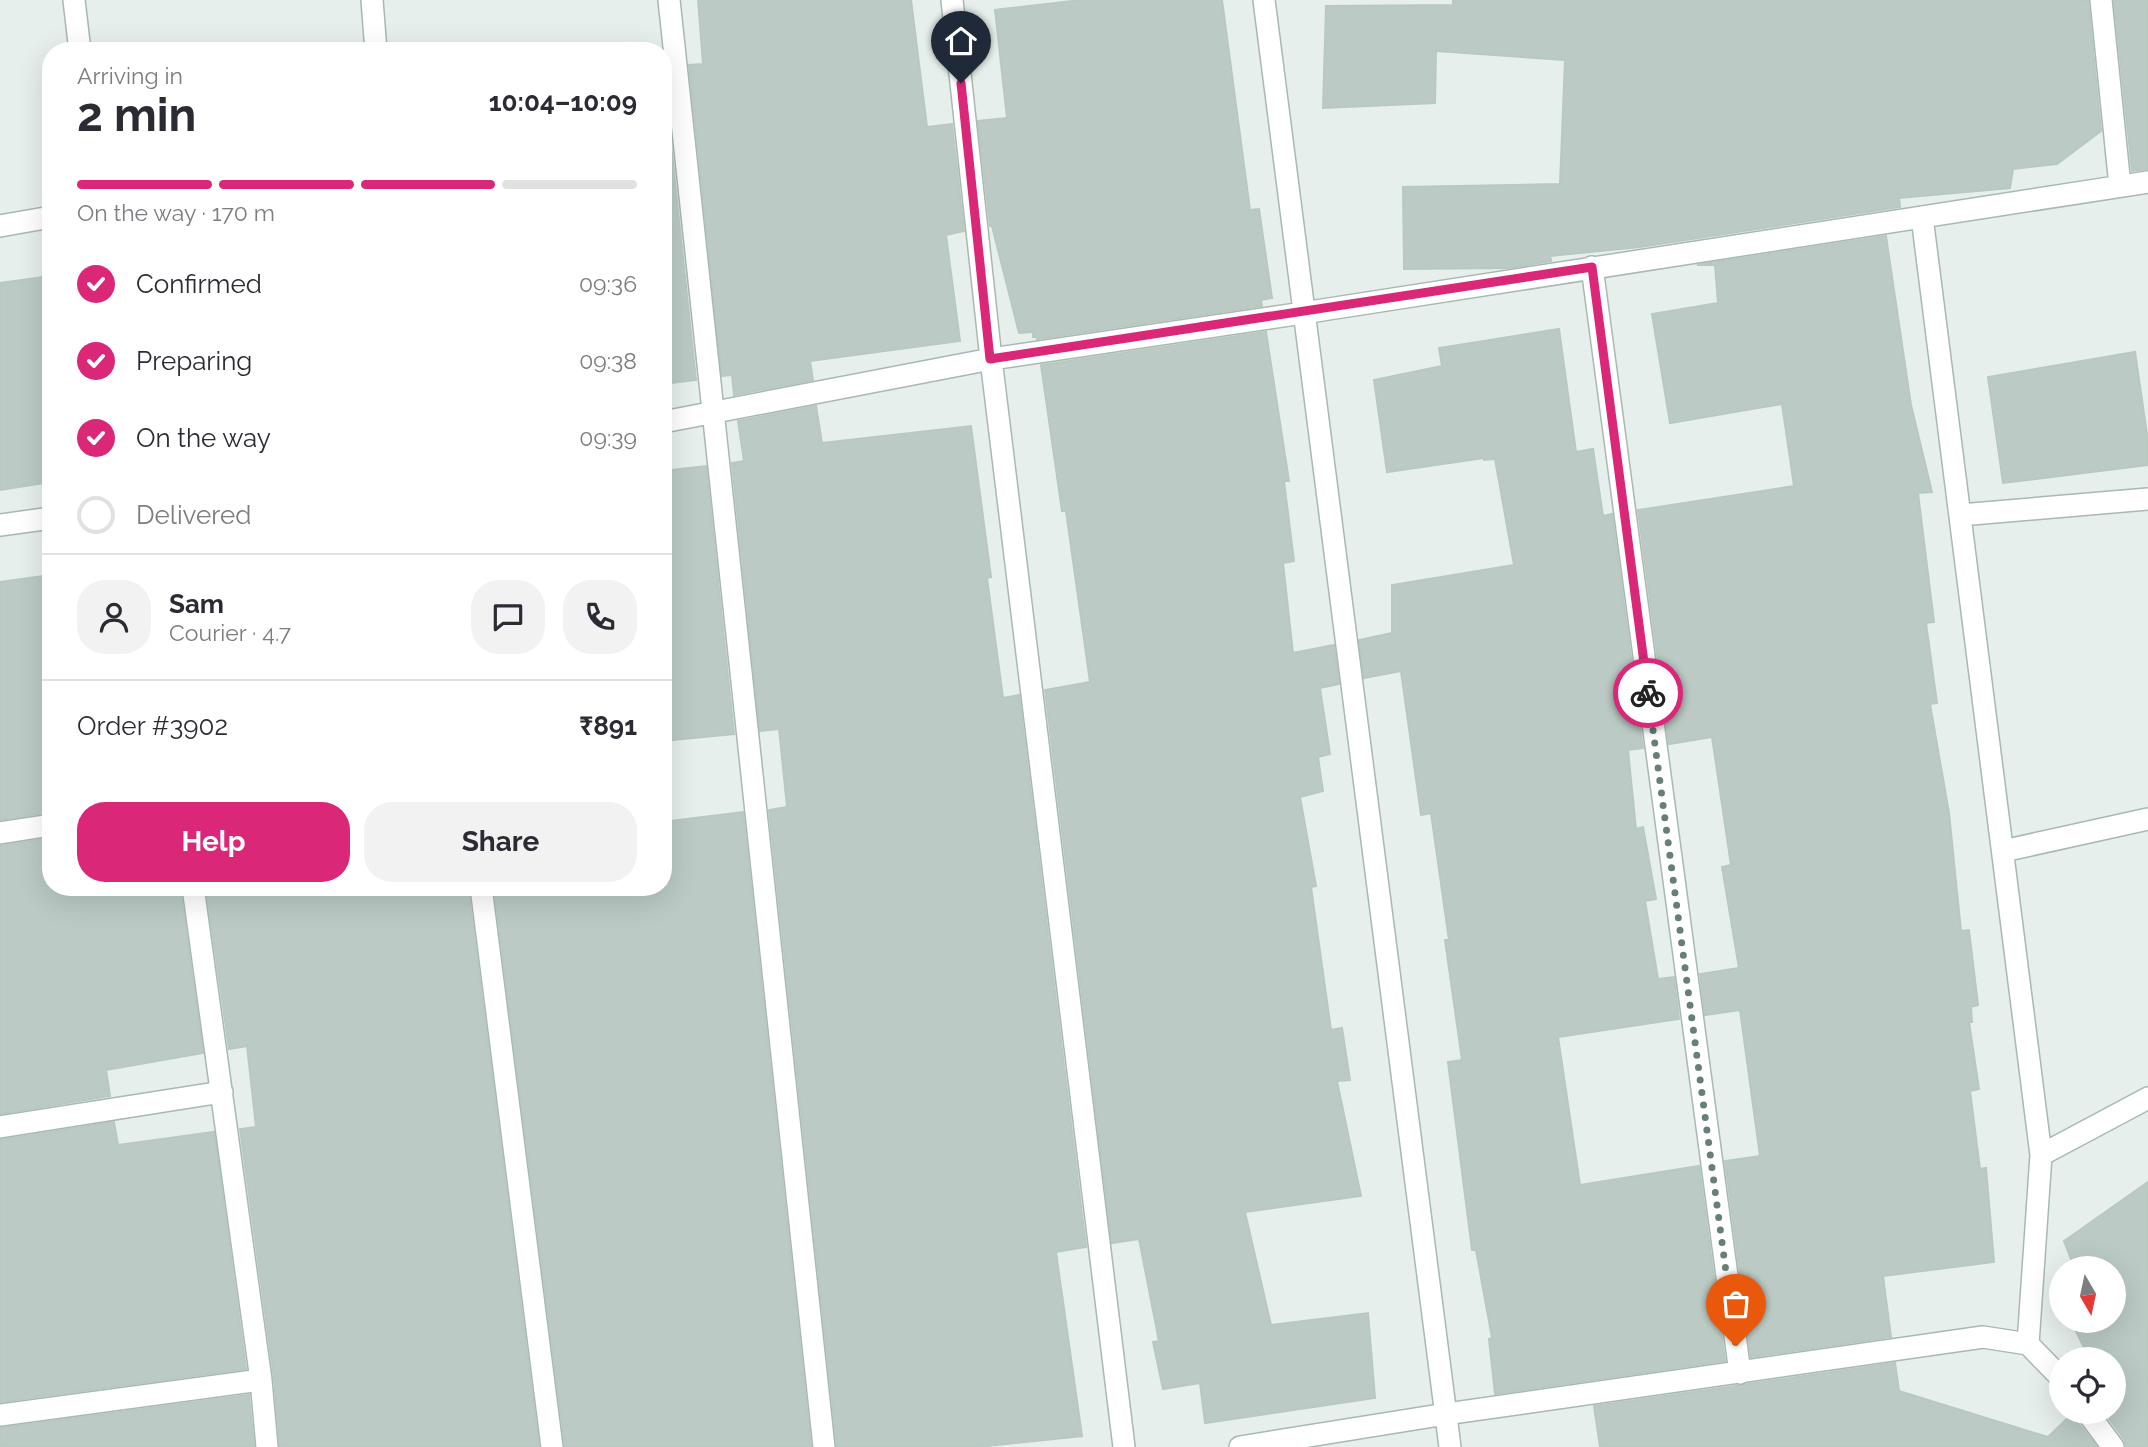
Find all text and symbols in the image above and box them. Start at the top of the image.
pin [931,11,991,83]
icon: home [942,22,980,60]
text: Arriving in [77,62,183,89]
text: 10:04–10:09 [489,87,637,117]
text: 2 min [77,88,196,142]
text: On the way · 170 m [77,199,275,226]
icon: check [77,265,115,303]
text: Confirmed [136,269,262,299]
text: 09:36 [579,270,637,297]
icon: check [77,342,115,380]
text: Preparing [136,346,252,376]
text: 09:38 [579,347,637,374]
icon: check [77,419,115,457]
text: On the way [136,423,271,453]
text: 09:39 [579,424,637,451]
text: Delivered [136,500,251,530]
button: person [77,580,151,654]
button: chat [471,580,545,654]
button: phone [563,580,637,654]
text: Sam [169,589,224,619]
text: Courier · 4.7 [169,619,291,646]
courier [1613,658,1683,728]
icon: bike [1629,674,1667,712]
text: Order #3902 [77,711,228,741]
text: ₹891 [579,711,637,741]
button: Help [77,802,350,882]
button: Share [364,802,637,882]
north arrow [2049,1256,2126,1334]
map controls [2049,1256,2126,1424]
pin [1706,1274,1766,1346]
icon: bag [1717,1285,1755,1323]
button: locate [2049,1347,2126,1424]

